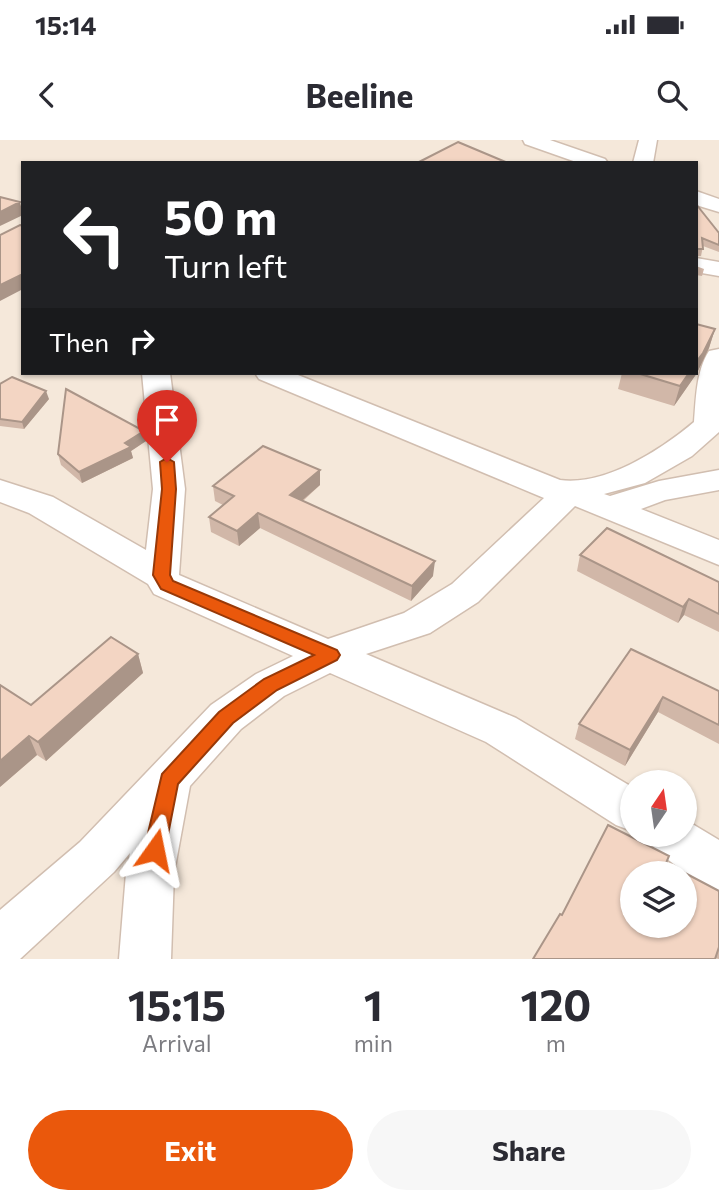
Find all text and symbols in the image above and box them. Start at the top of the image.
text: 15:14 [35,9,97,40]
text: Beeline [306,75,413,115]
icon: back [28,76,66,114]
icon: search [653,76,691,114]
text: 50 m [164,185,277,245]
icon: left [49,189,140,280]
text: Turn left [164,245,288,285]
icon: right [123,322,161,360]
text: Then [49,326,109,357]
pin [137,390,197,462]
icon: arrive [148,401,186,439]
north arrow [620,770,696,847]
map controls [620,770,697,938]
position arrow [118,813,192,887]
button: layers [620,861,697,938]
text: 15:15 [128,978,226,1030]
text: 1 [364,978,383,1030]
text: 120 [521,978,591,1030]
text: Arrival [142,1029,212,1057]
text: min [354,1029,393,1057]
text: m [546,1029,566,1057]
button: Exit [28,1110,353,1190]
button: Share [367,1110,691,1190]

